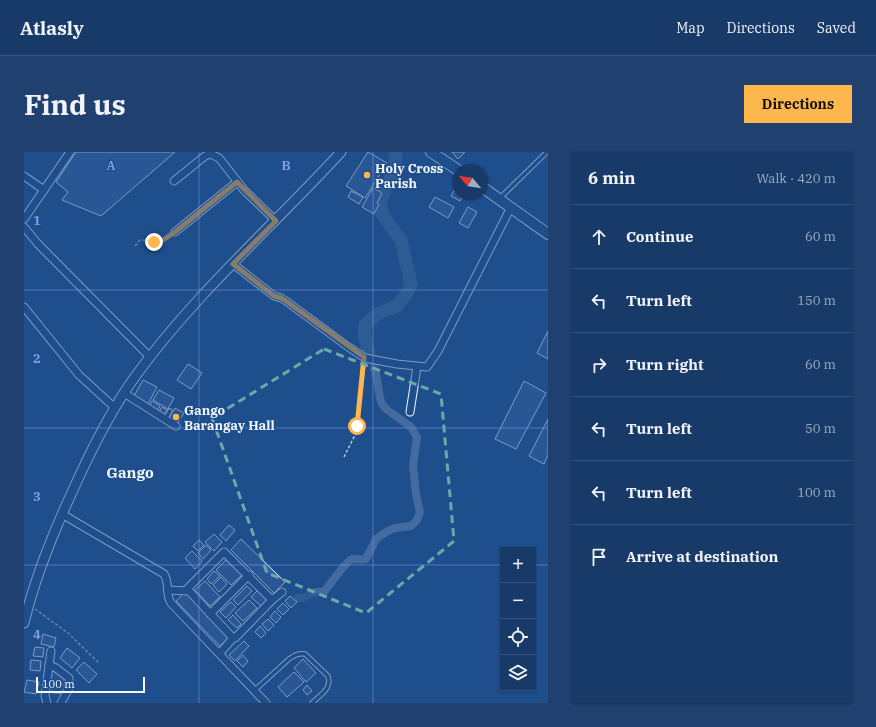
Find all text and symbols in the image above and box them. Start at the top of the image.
text: Atlasly [20,16,84,40]
text: Map [676,19,705,37]
text: Directions [727,19,795,37]
text: Saved [817,19,856,37]
button: Directions [744,85,852,123]
text: Find us [24,86,126,123]
text: A [106,157,116,174]
text: B [281,157,291,174]
place label: Holy Cross Parish [375,160,444,192]
north arrow [452,164,488,200]
text: 6 min [588,167,636,189]
marker: Holy Cross Parish [362,170,372,180]
text: Walk · 420 m [757,170,836,187]
text: 1 [33,212,41,229]
icon: ahead [588,226,610,248]
text: Continue [626,227,693,246]
text: 60 m [805,228,836,245]
route end [145,233,163,251]
icon: left [588,290,610,312]
text: Turn left [626,291,692,310]
text: 150 m [797,292,836,309]
text: 2 [33,350,41,367]
icon: right [588,354,610,376]
text: Turn right [626,355,704,374]
text: 60 m [805,356,836,373]
place label: Gango Barangay Hall [184,402,275,434]
marker: Gango Barangay Hall [171,412,181,422]
route start [348,417,366,435]
icon: left [588,418,610,440]
text: Turn left [626,419,692,438]
text: 50 m [805,420,836,437]
district label: Gango [106,463,154,482]
icon: left [588,482,610,504]
text: Turn left [626,483,692,502]
text: 100 m [797,484,836,501]
text: 3 [33,488,41,505]
icon: arrive [588,546,610,568]
map controls [500,547,536,691]
button: + [500,547,536,583]
text: Arrive at destination [626,547,778,566]
button: − [500,583,536,619]
button: locate [500,619,536,655]
text: 4 [33,626,41,643]
button: layers [500,655,536,691]
scale bar [36,675,145,694]
text: 100 m [42,677,75,691]

